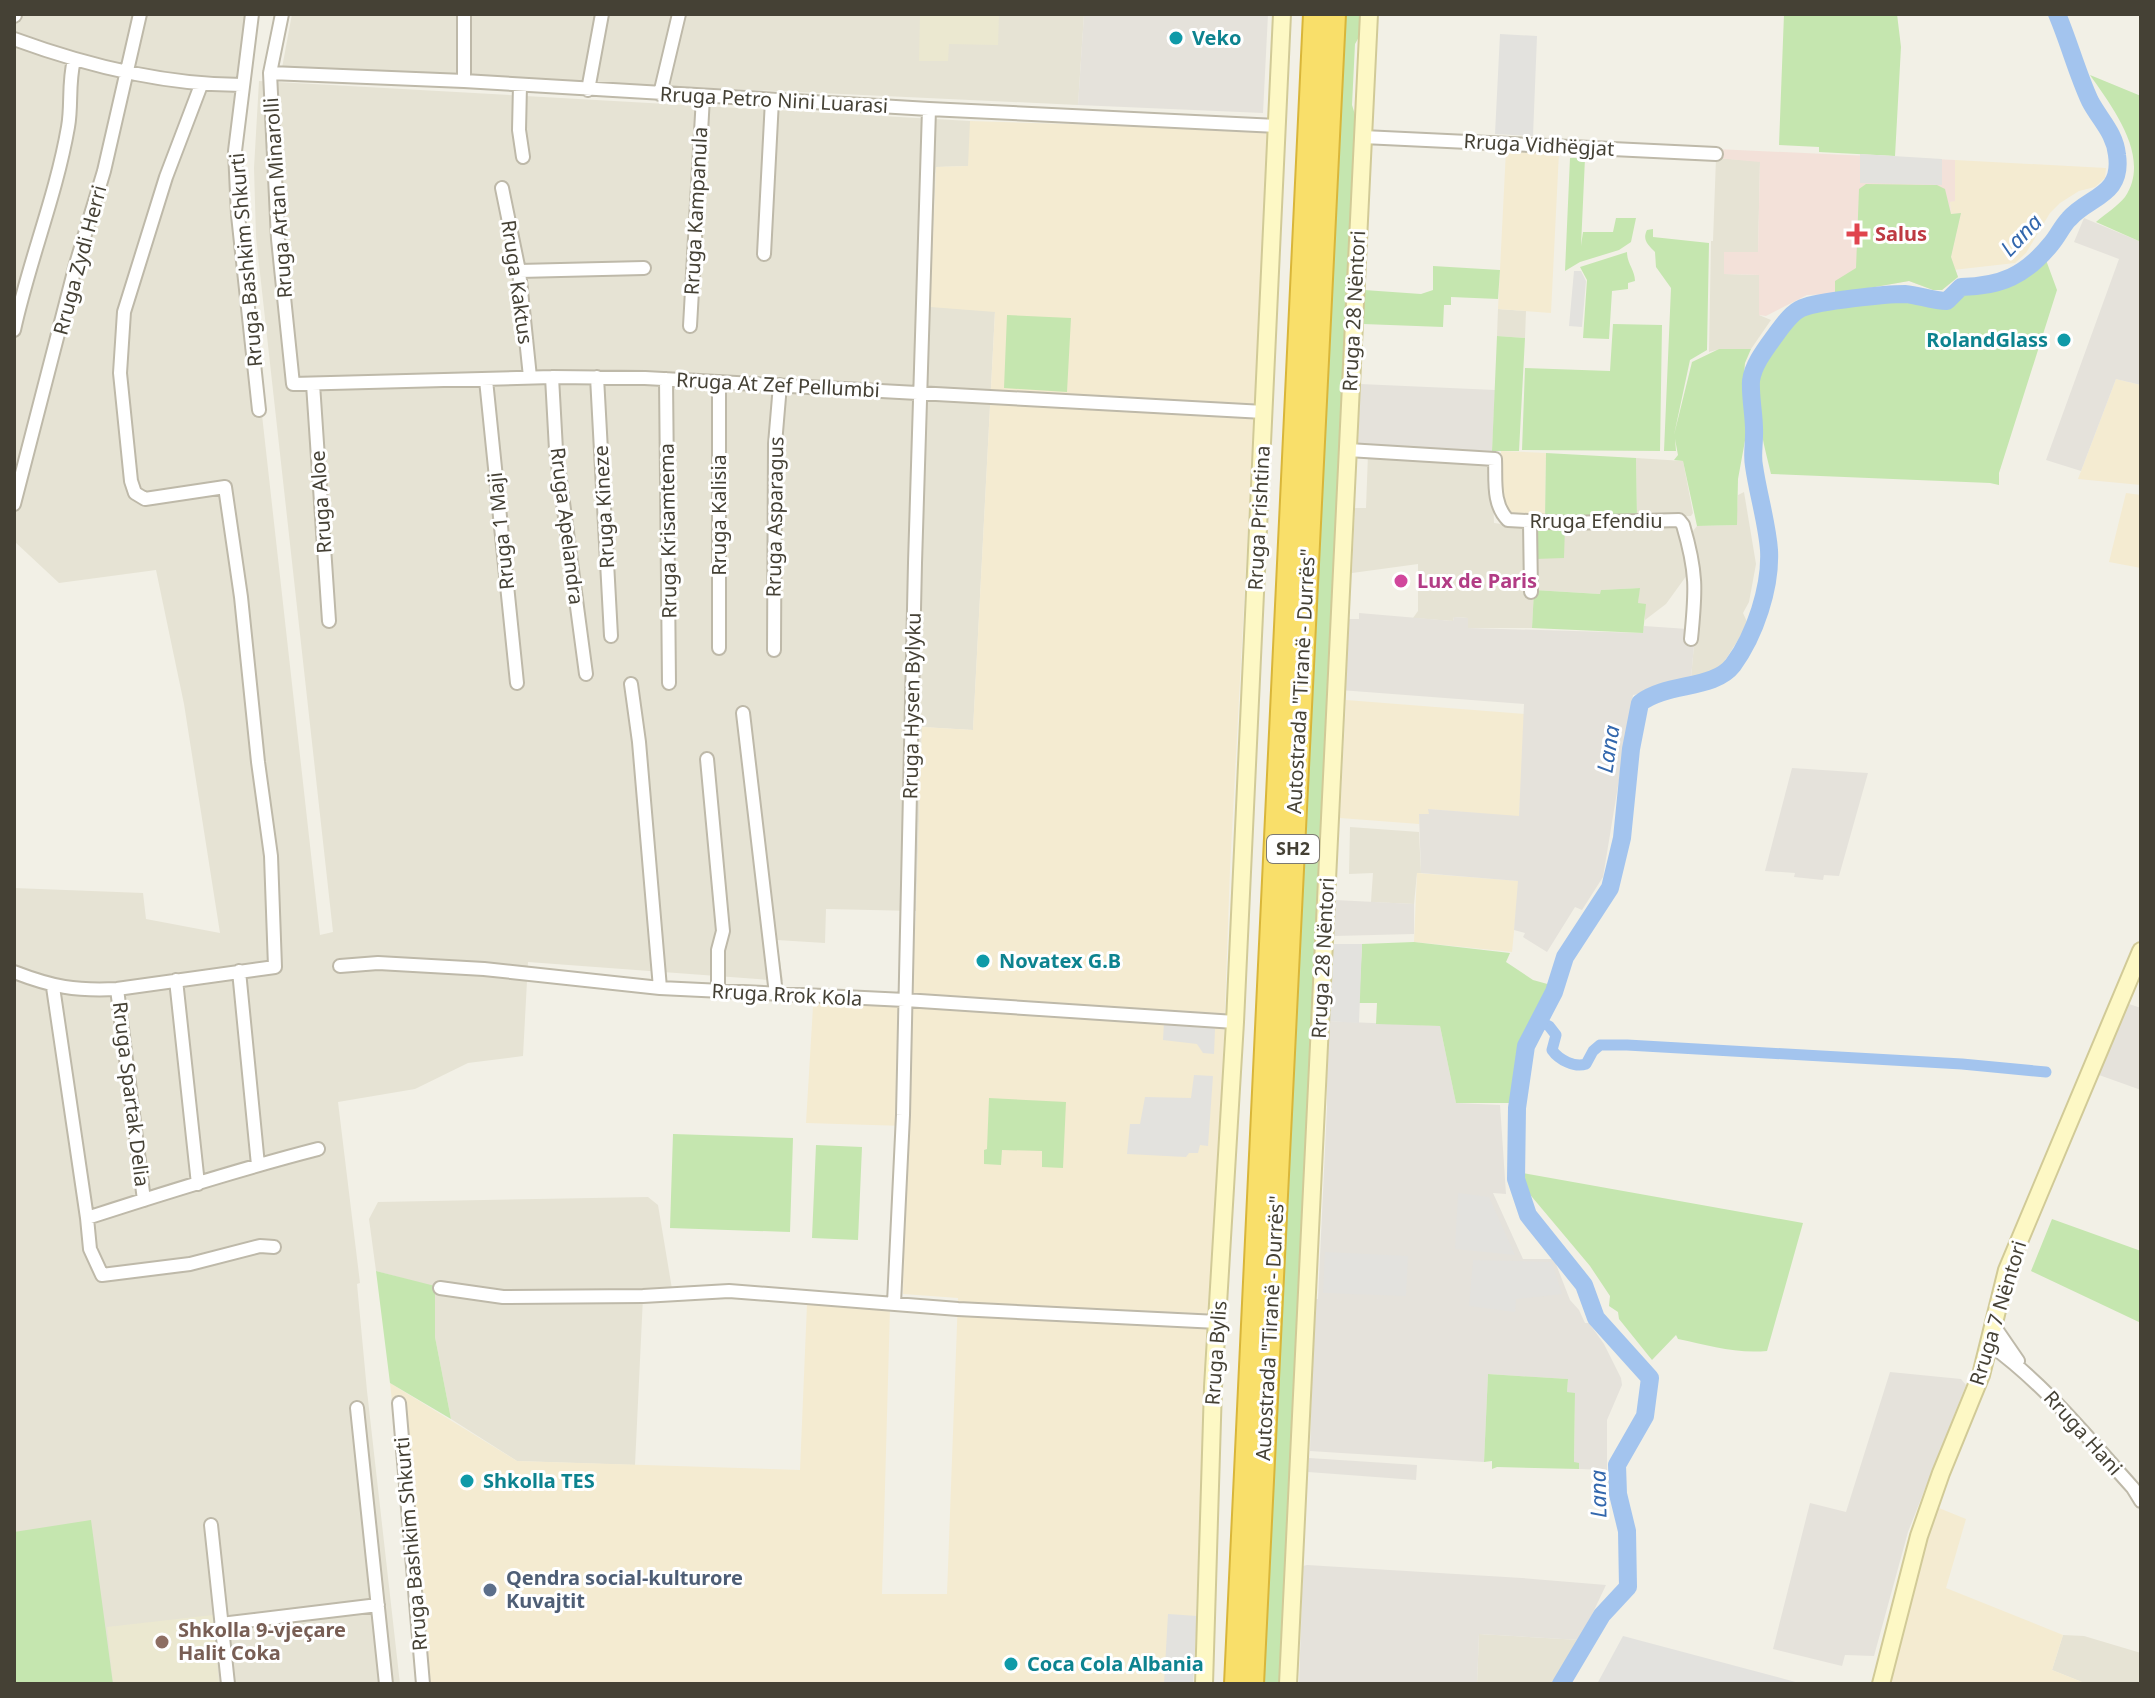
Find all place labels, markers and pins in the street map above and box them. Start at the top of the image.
place label: Veko [1192,24,1241,51]
marker: Veko [1167,29,1185,47]
place label: Salus [1875,220,1927,247]
marker: Salus [1846,223,1868,245]
place label: RolandGlass [1926,326,2048,353]
marker: RolandGlass [2055,331,2073,349]
place label: Lux de Paris [1417,567,1537,594]
marker: Lux de Paris [1392,572,1410,590]
place label: Novatex G.B [999,947,1121,974]
marker: Novatex G.B [974,952,992,970]
place label: Shkolla TES [483,1467,595,1494]
marker: Shkolla TES [458,1472,476,1490]
place label: Qendra social-kulturore Kuvajtit [506,1564,743,1614]
marker: Qendra social-kulturore Kuvajtit [481,1581,499,1599]
place label: Shkolla 9-vjeçare Halit Coka [178,1616,346,1666]
marker: Shkolla 9-vjeçare Halit Coka [153,1633,171,1651]
place label: Coca Cola Albania [1027,1650,1204,1677]
marker: Coca Cola Albania [1002,1655,1020,1673]

